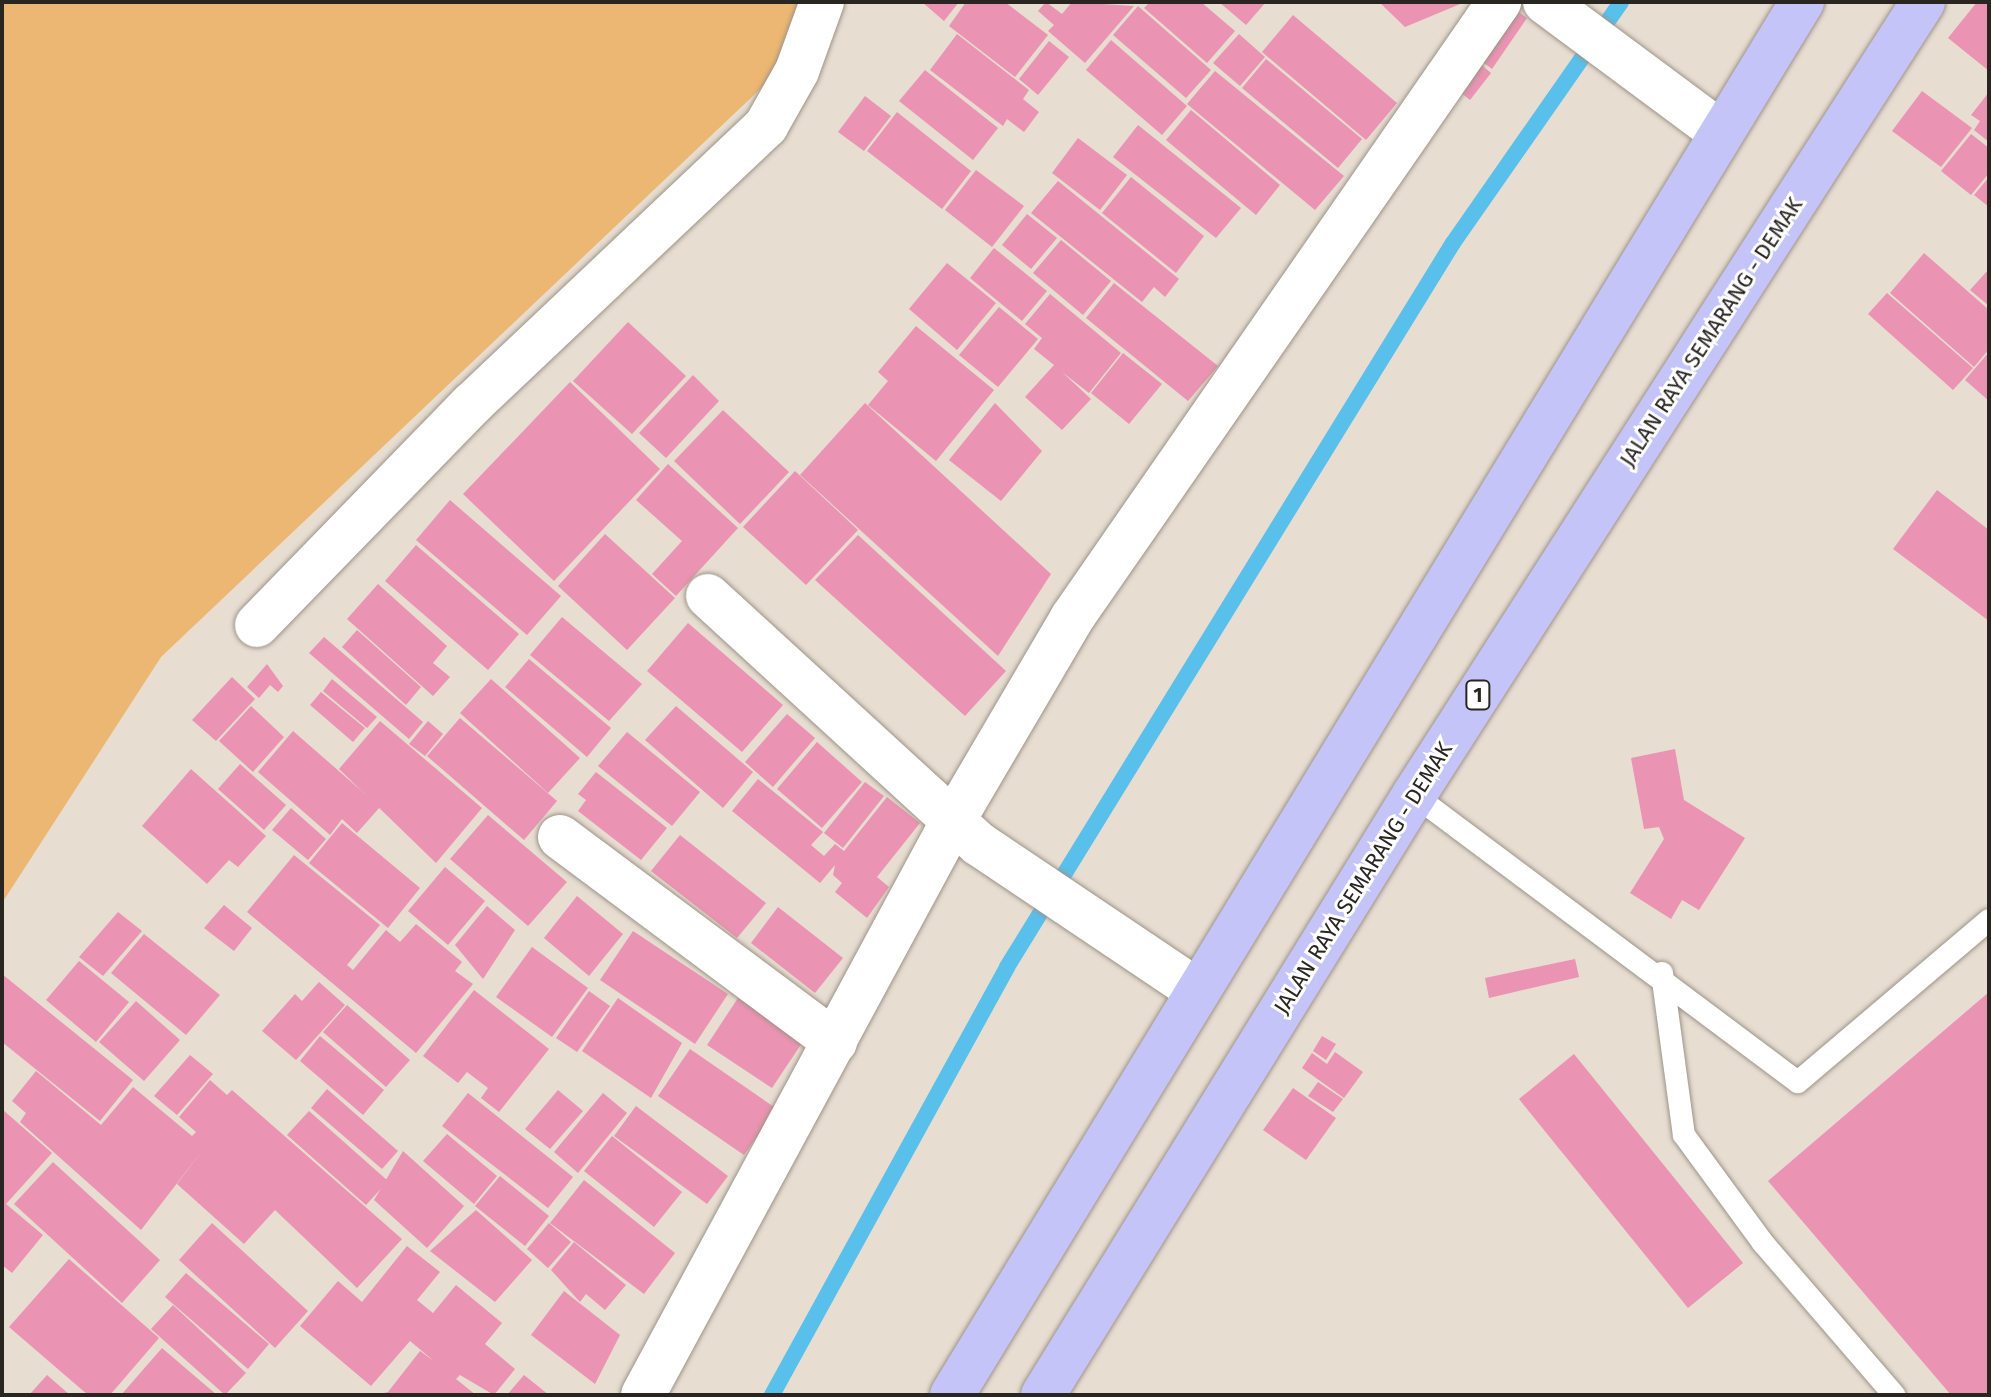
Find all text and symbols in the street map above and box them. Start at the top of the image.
street label: JALAN RAYA SEMARANG - DEMAK [1614,193,1808,471]
road number: 1 [1464,679,1492,711]
street label: JALAN RAYA SEMARANG - DEMAK [1268,737,1458,1019]

